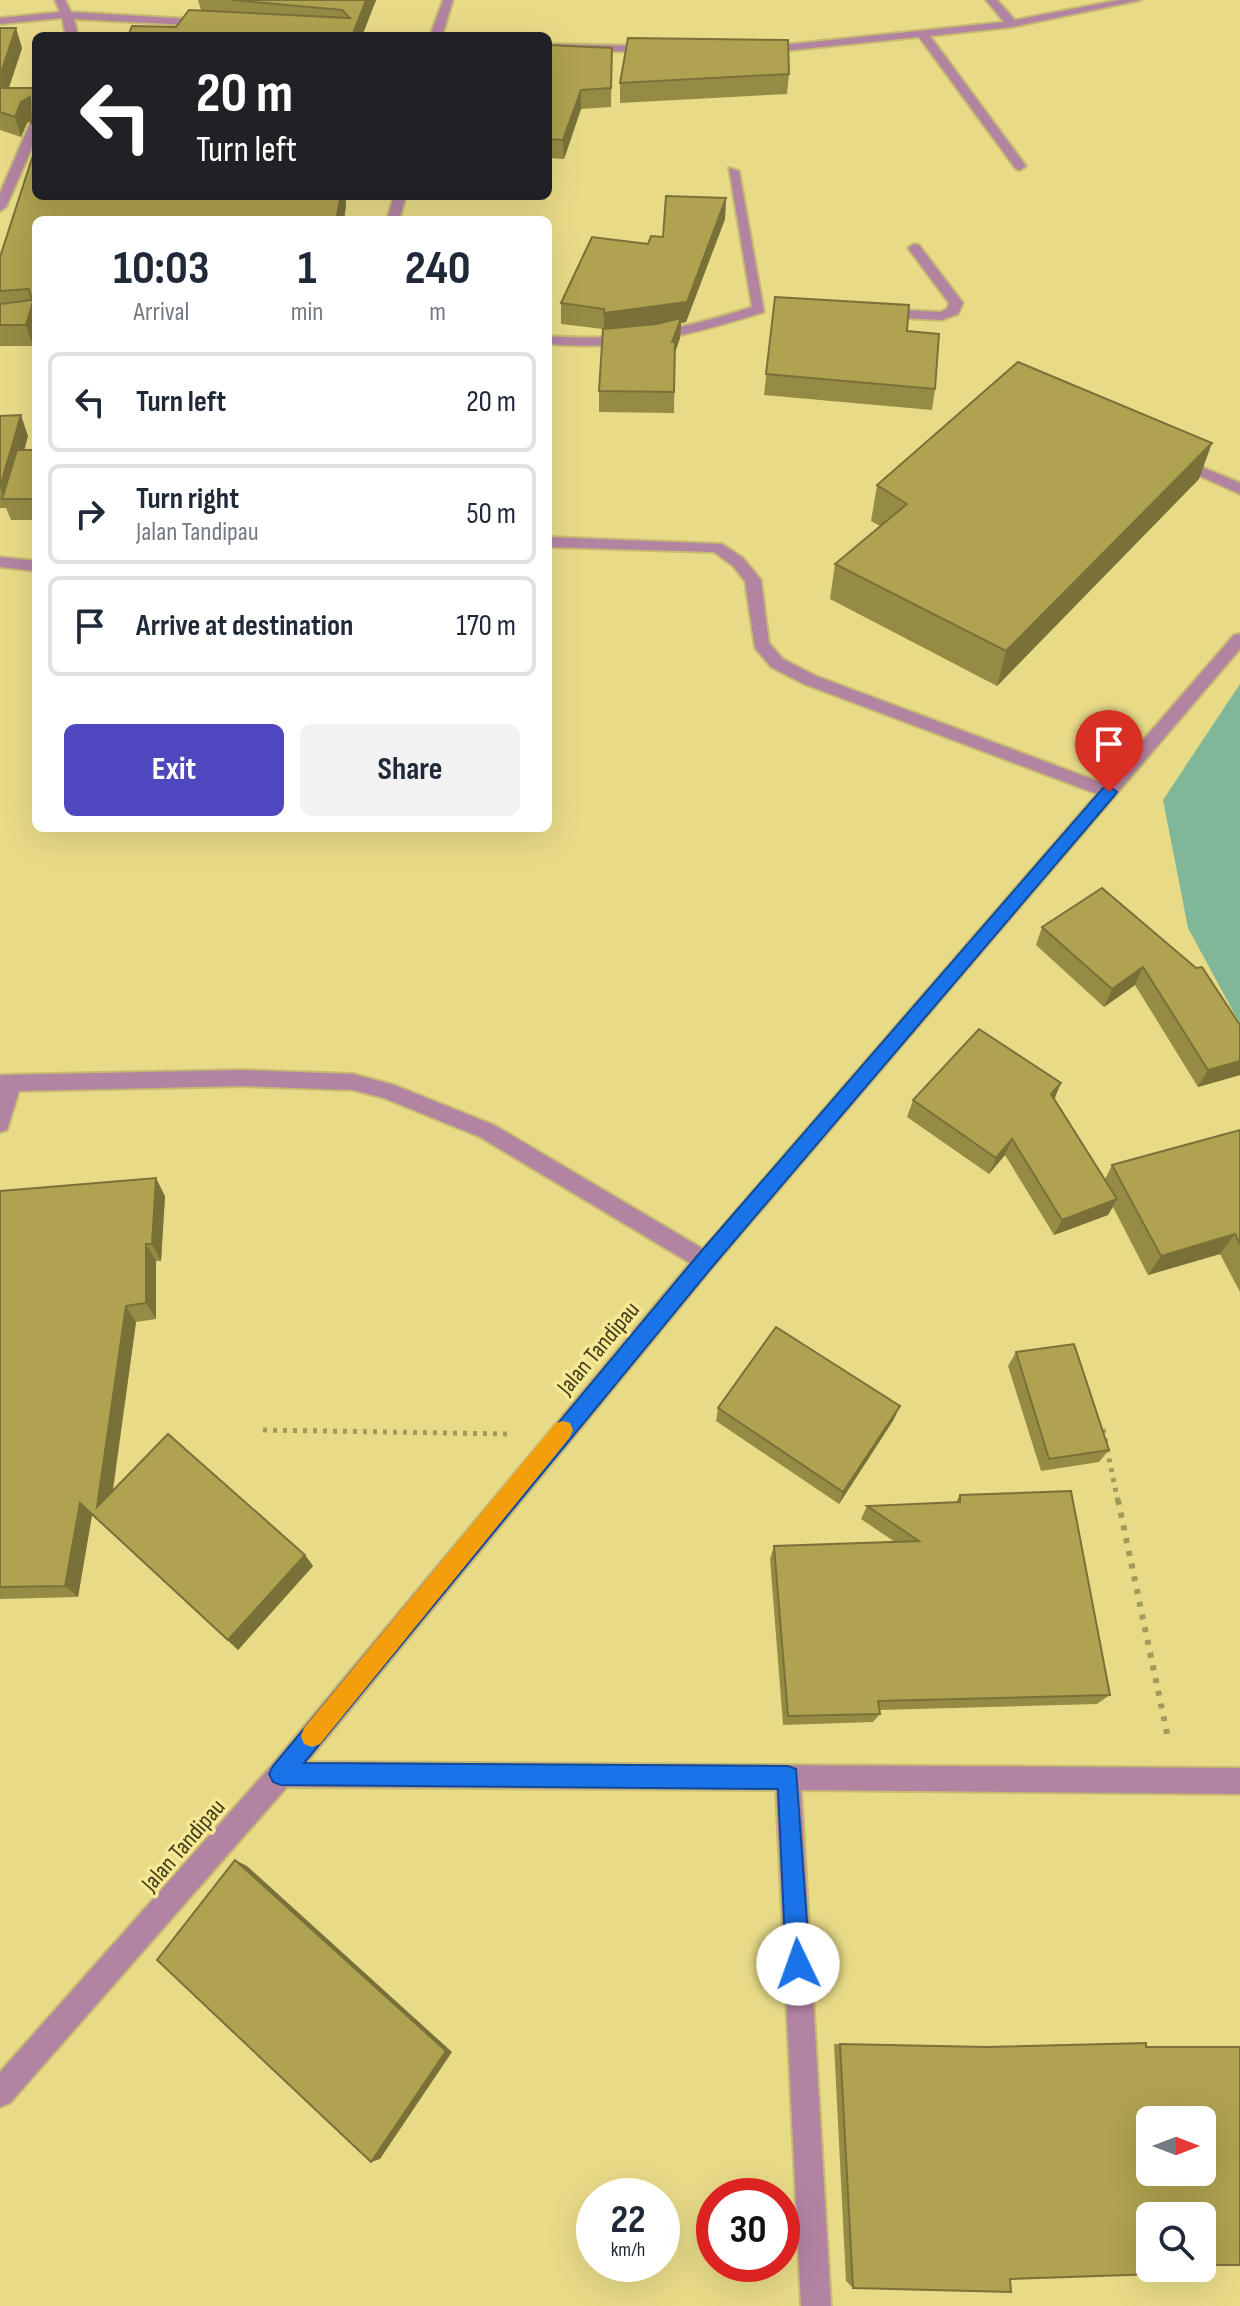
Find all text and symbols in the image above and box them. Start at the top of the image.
text: 20 m [196,61,293,128]
icon: left [64,64,168,168]
text: Turn left [196,129,297,172]
text: 10:03 [113,240,209,297]
text: 1 [298,240,316,297]
text: 240 [405,240,471,297]
text: Arrival [133,297,189,328]
text: min [291,297,323,328]
text: m [429,297,446,328]
icon: left [68,380,112,424]
text: Turn left [136,384,226,420]
text: 20 m [466,384,516,420]
text: Turn right [136,481,239,517]
icon: right [68,492,112,536]
text: 50 m [467,496,516,532]
text: Jalan Tandipau [136,517,259,548]
icon: arrive [68,604,112,648]
text: Arrive at destination [136,608,353,644]
text: 170 m [456,608,516,644]
pin [1075,710,1143,792]
icon: arrive [1087,722,1131,766]
button: Exit [64,724,284,816]
button: Share [300,724,520,816]
street label: Jalan Tandipau [550,1296,646,1402]
street label: Jalan Tandipau [135,1793,231,1898]
position arrow [756,1922,840,2006]
north arrow [1136,2106,1216,2186]
map controls [1136,2106,1216,2282]
speed limit sign: 30 [696,2178,800,2282]
text: 22 [610,2196,646,2244]
button: search [1136,2202,1216,2282]
text: km/h [611,2238,645,2262]

